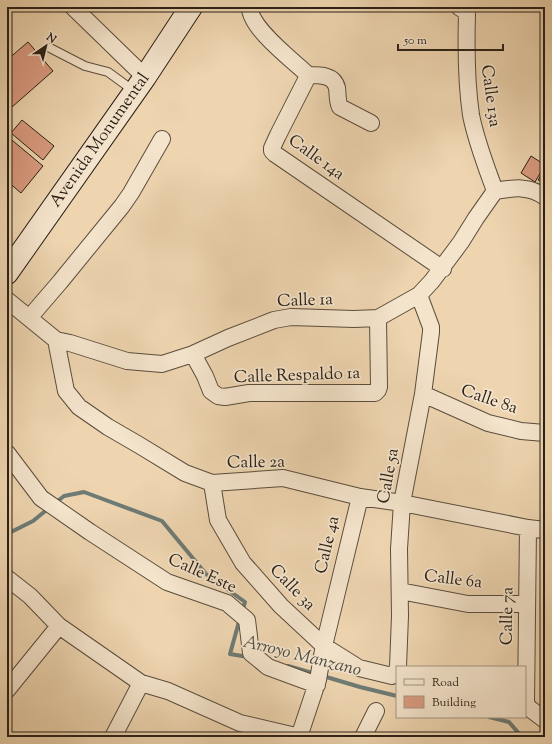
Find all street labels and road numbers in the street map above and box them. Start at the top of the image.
street label: Calle 13a [474,63,506,129]
street label: Avenida Monumental [44,68,156,213]
street label: Calle 14a [283,129,349,187]
street label: Calle 1a [277,288,333,314]
street label: Calle Respaldo 1a [233,362,361,390]
street label: Calle 8a [457,379,521,421]
street label: Calle 5a [372,446,406,506]
street label: Calle 2a [227,450,285,476]
street label: Calle 4a [310,514,346,576]
street label: Calle Este [164,548,240,600]
street label: Calle 3a [264,559,320,617]
street label: Calle 6a [423,565,484,595]
street label: Calle 7a [495,586,521,645]

